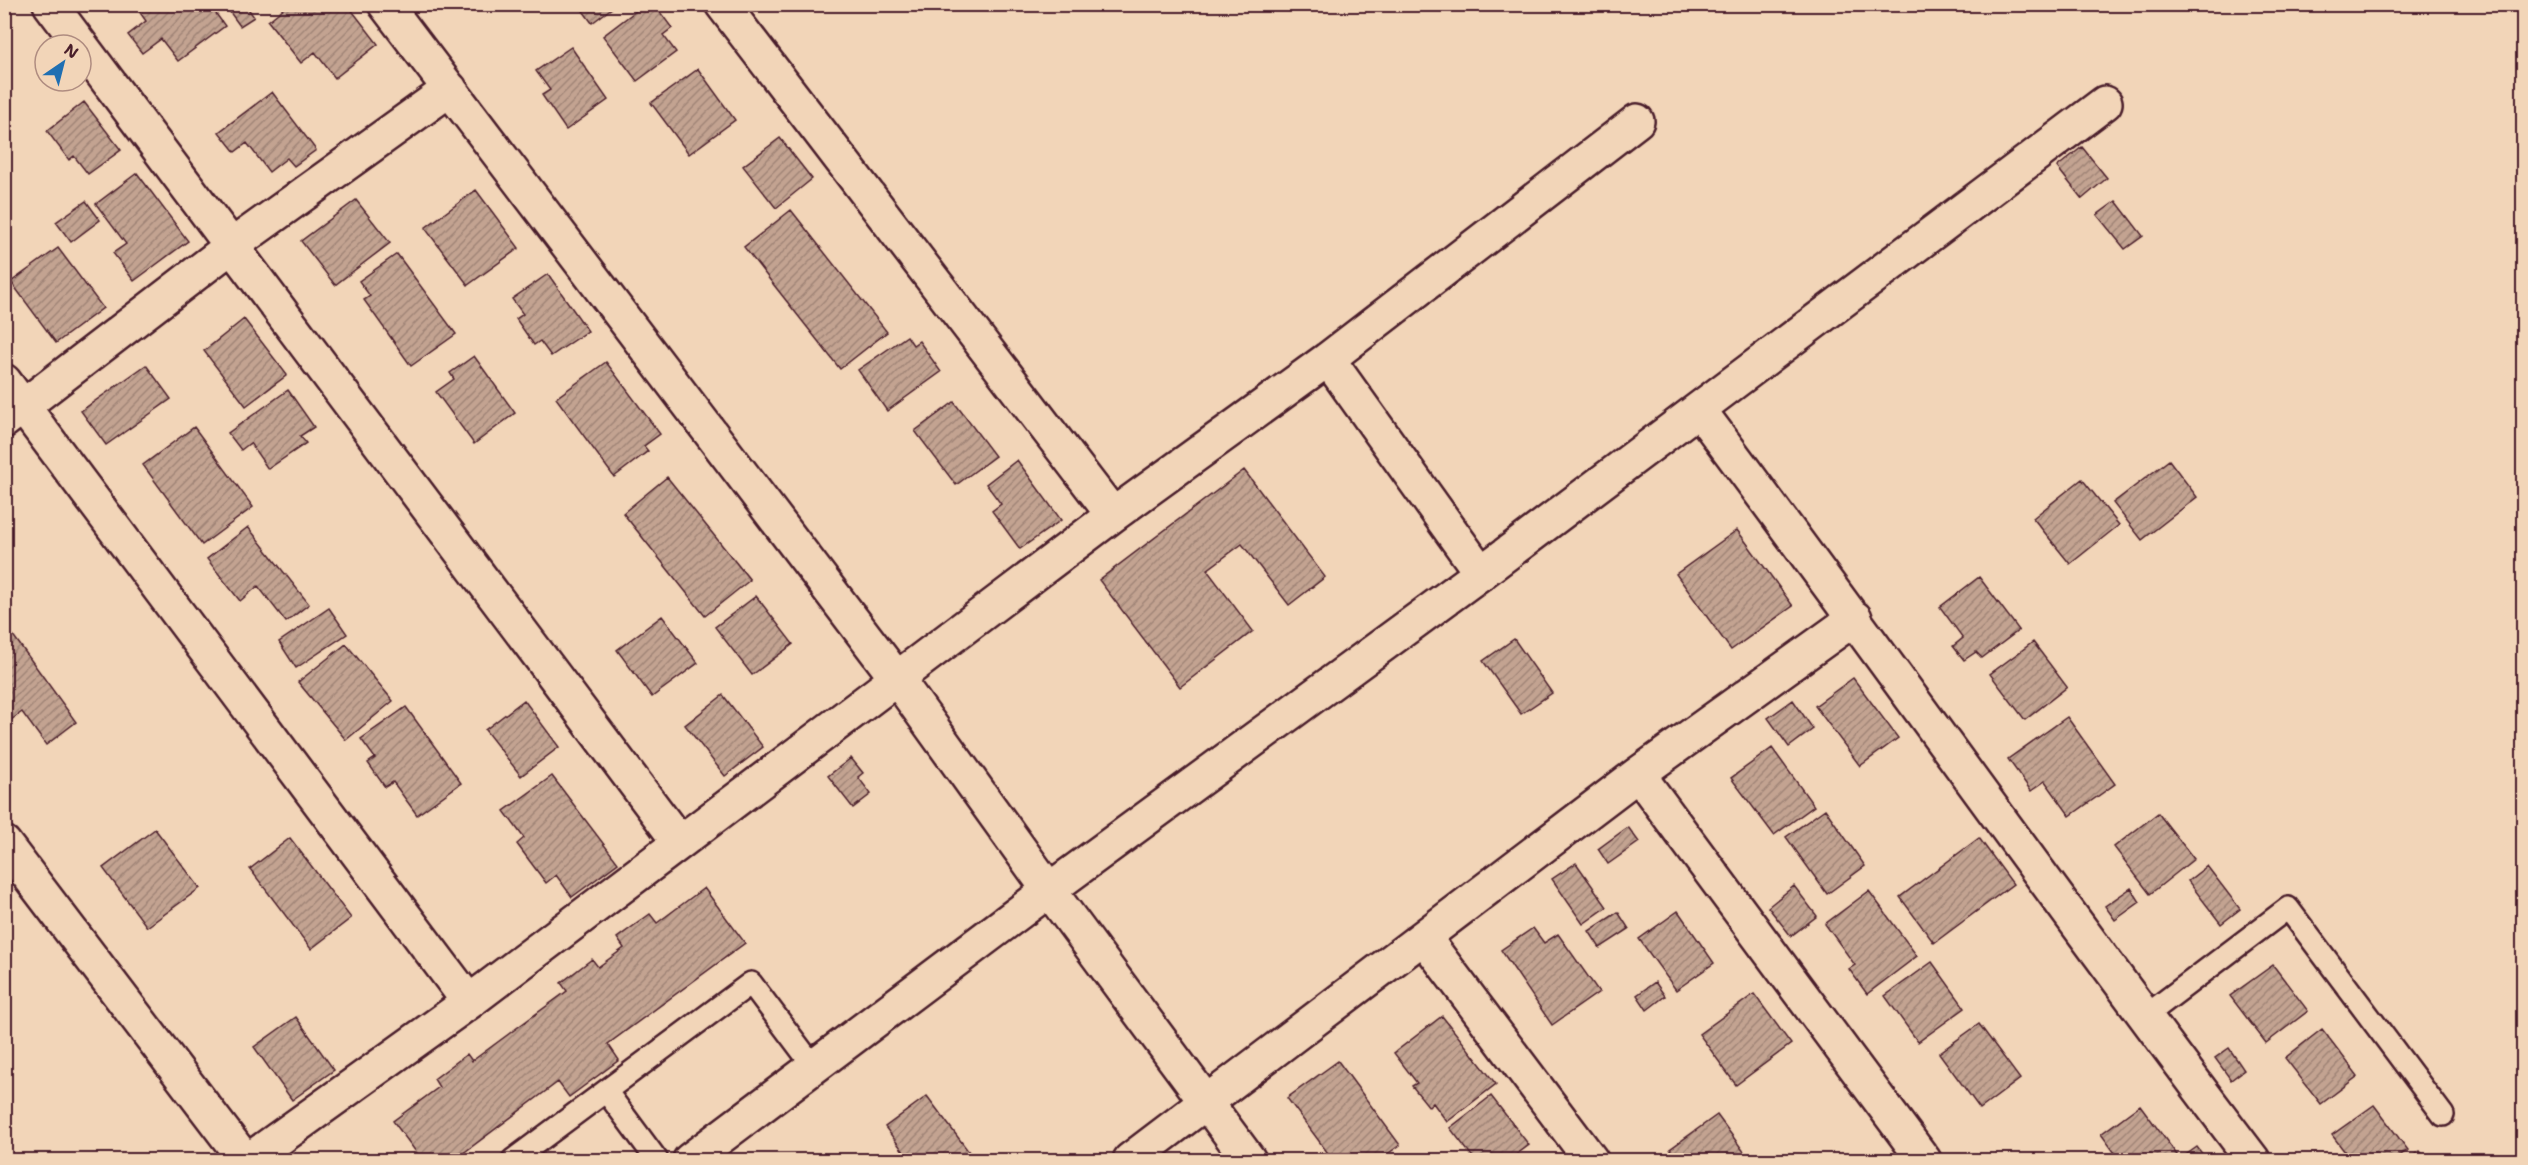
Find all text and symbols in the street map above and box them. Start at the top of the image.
north arrow [33,33,93,93]
text: N [60,39,83,63]

